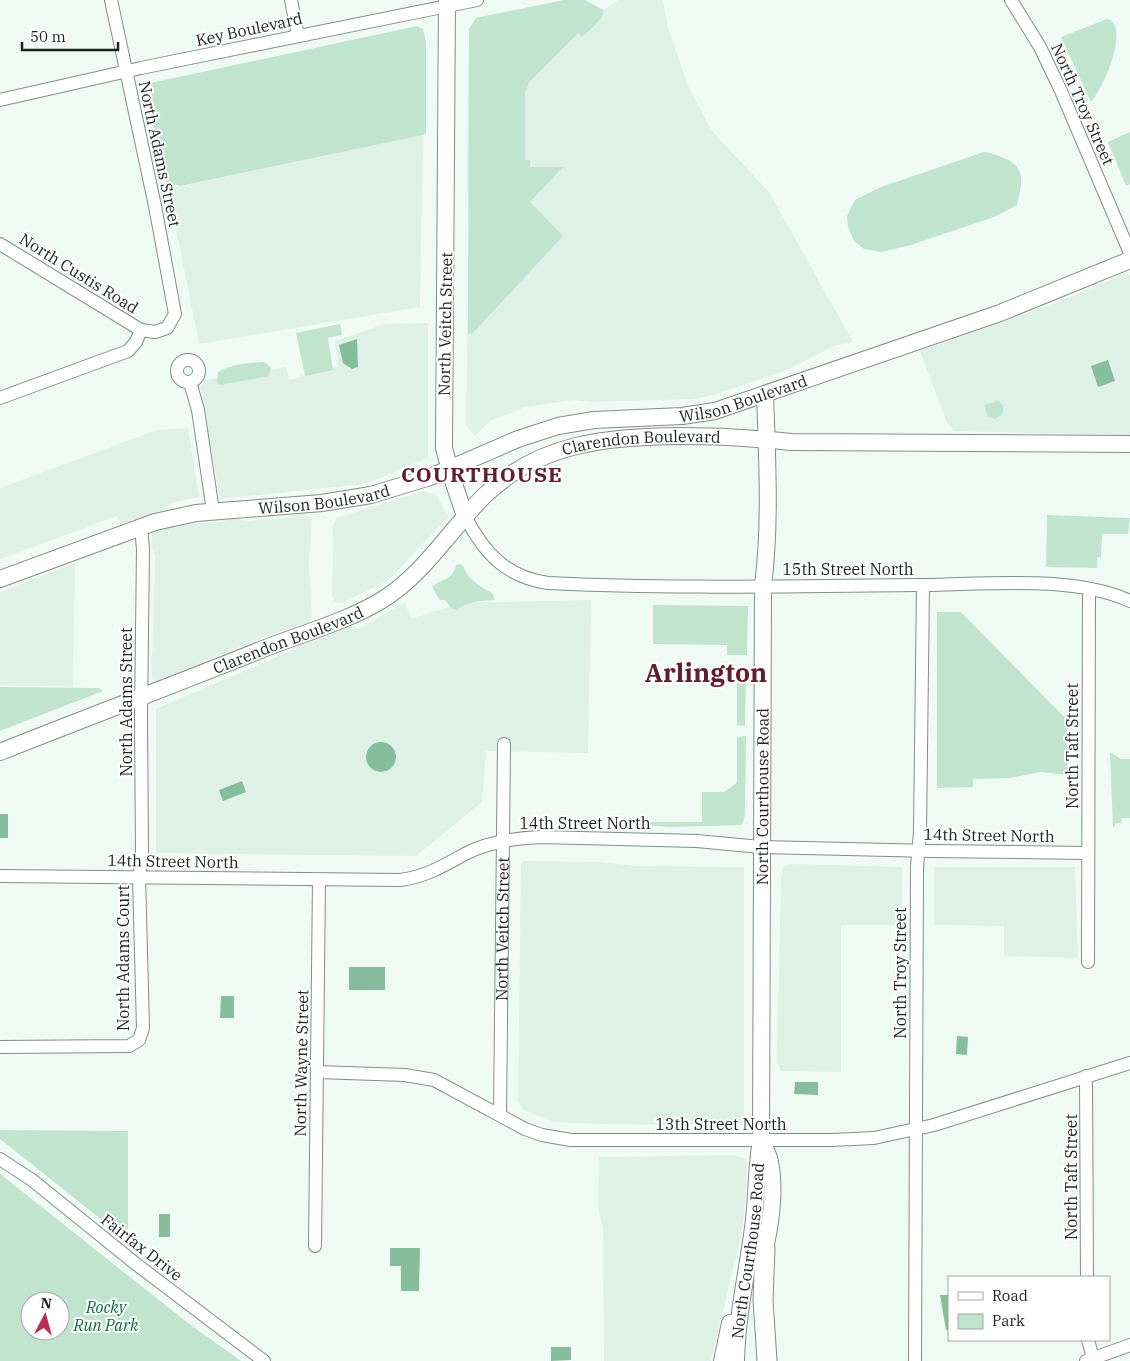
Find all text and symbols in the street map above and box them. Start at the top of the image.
street label: Key Boulevard [194,8,304,50]
scale bar [22,20,119,52]
text: 50 m [30,27,66,46]
street label: North Troy Street [1047,40,1119,168]
street label: North Adams Street [135,79,185,229]
street label: North Custis Road [16,228,142,318]
street label: North Veitch Street [434,252,456,396]
street label: Wilson Boulevard [678,370,810,426]
street label: Clarendon Boulevard [559,426,721,459]
district label: COURTHOUSE [401,460,563,488]
street label: Wilson Boulevard [257,480,393,518]
street label: 15th Street North [782,559,914,579]
street label: Clarendon Boulevard [210,602,367,678]
street label: North Adams Street [116,627,136,777]
district label: Arlington [645,655,767,689]
street label: North Taft Street [1062,683,1082,809]
street label: North Courthouse Road [752,708,773,885]
street label: 14th Street North [519,813,651,833]
street label: 14th Street North [923,824,1055,846]
street label: 14th Street North [107,850,239,872]
street label: North Veitch Street [491,857,513,1001]
street label: North Adams Court [113,885,133,1031]
street label: North Troy Street [890,907,910,1039]
street label: North Wayne Street [290,989,312,1137]
street label: 13th Street North [655,1114,787,1134]
street label: North Taft Street [1061,1114,1081,1240]
street label: North Courthouse Road [727,1162,768,1340]
street label: Fairfax Drive [97,1209,187,1285]
legend [948,1276,1110,1341]
text: Road [992,1286,1028,1305]
north arrow [20,1291,70,1341]
text: N [40,1294,53,1313]
park label: Rocky Run Park [73,1297,139,1335]
text: Park [992,1311,1025,1330]

